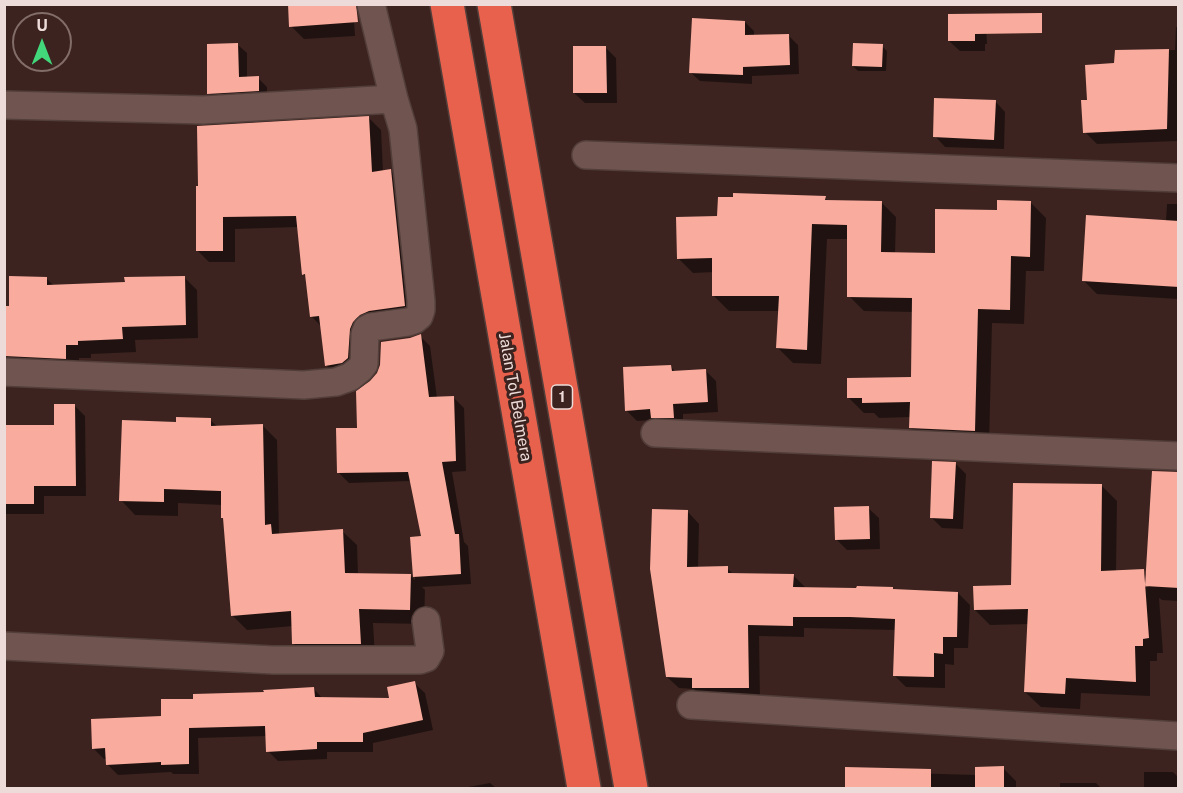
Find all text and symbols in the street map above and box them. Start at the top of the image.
north arrow [12,12,72,72]
text: U [36,16,48,35]
street label: Jalan Tol Belmera [494,331,536,463]
road number: 1 [552,385,572,409]

